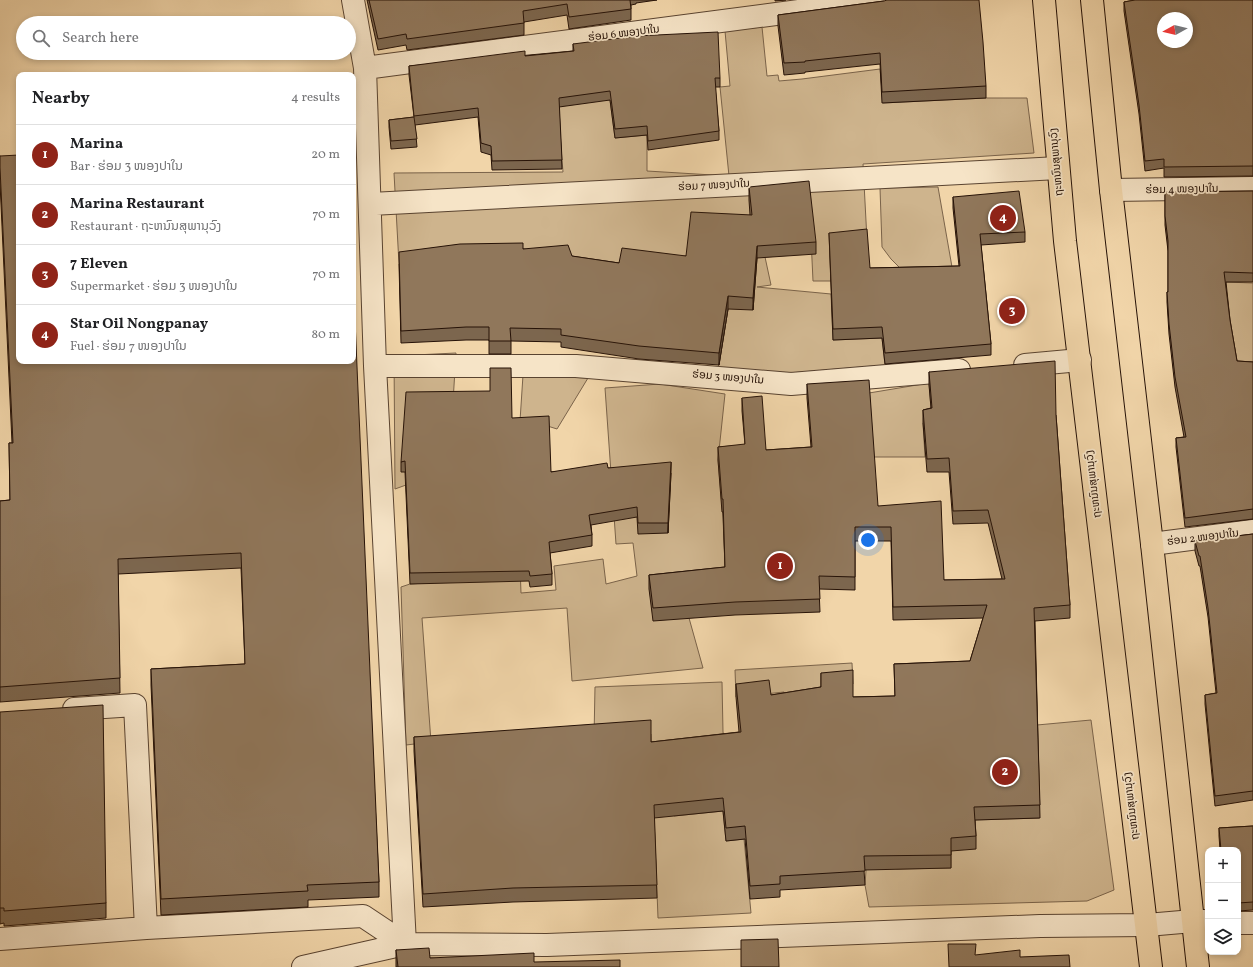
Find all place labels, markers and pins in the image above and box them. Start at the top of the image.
pin: 4 [990,203,1016,233]
pin: 3 [999,296,1025,326]
pin: 1 [767,551,793,581]
pin: 2 [992,757,1018,787]

